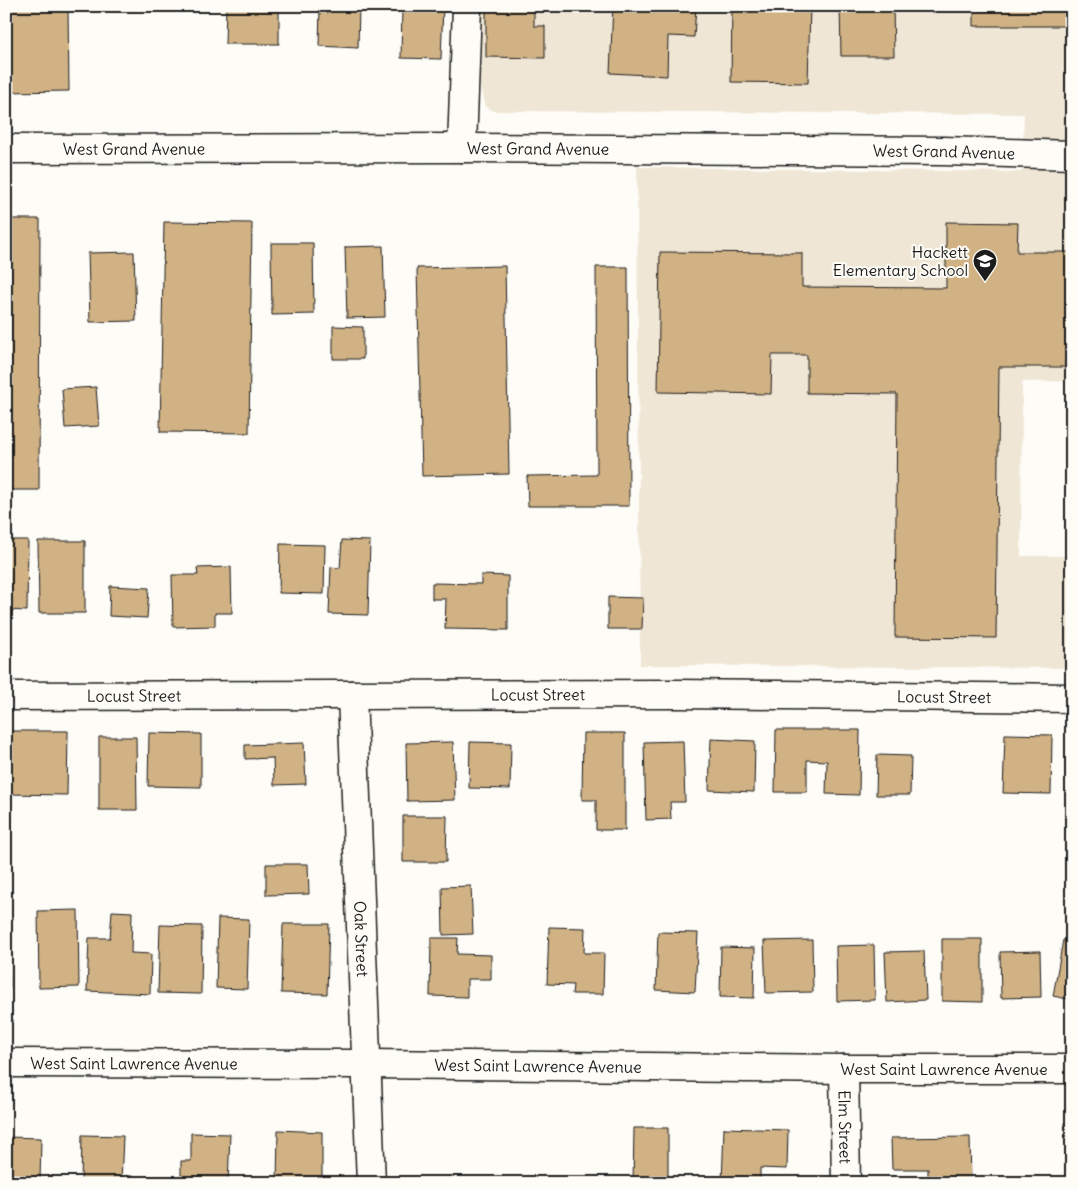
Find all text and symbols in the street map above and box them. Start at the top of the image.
street label: West Grand Avenue [467,138,609,159]
street label: West Grand Avenue [63,139,205,159]
street label: West Grand Avenue [873,141,1015,163]
place label: Hackett Elementary School [833,242,969,280]
school or university icon: Hackett Elementary School [972,248,998,282]
street label: Locust Street [491,684,586,705]
street label: Locust Street [87,685,182,706]
street label: Locust Street [897,686,992,707]
street label: Oak Street [350,900,373,978]
street label: West Saint Lawrence Avenue [30,1053,238,1074]
street label: West Saint Lawrence Avenue [434,1055,642,1077]
street label: West Saint Lawrence Avenue [840,1059,1048,1079]
street label: Elm Street [834,1090,856,1165]

